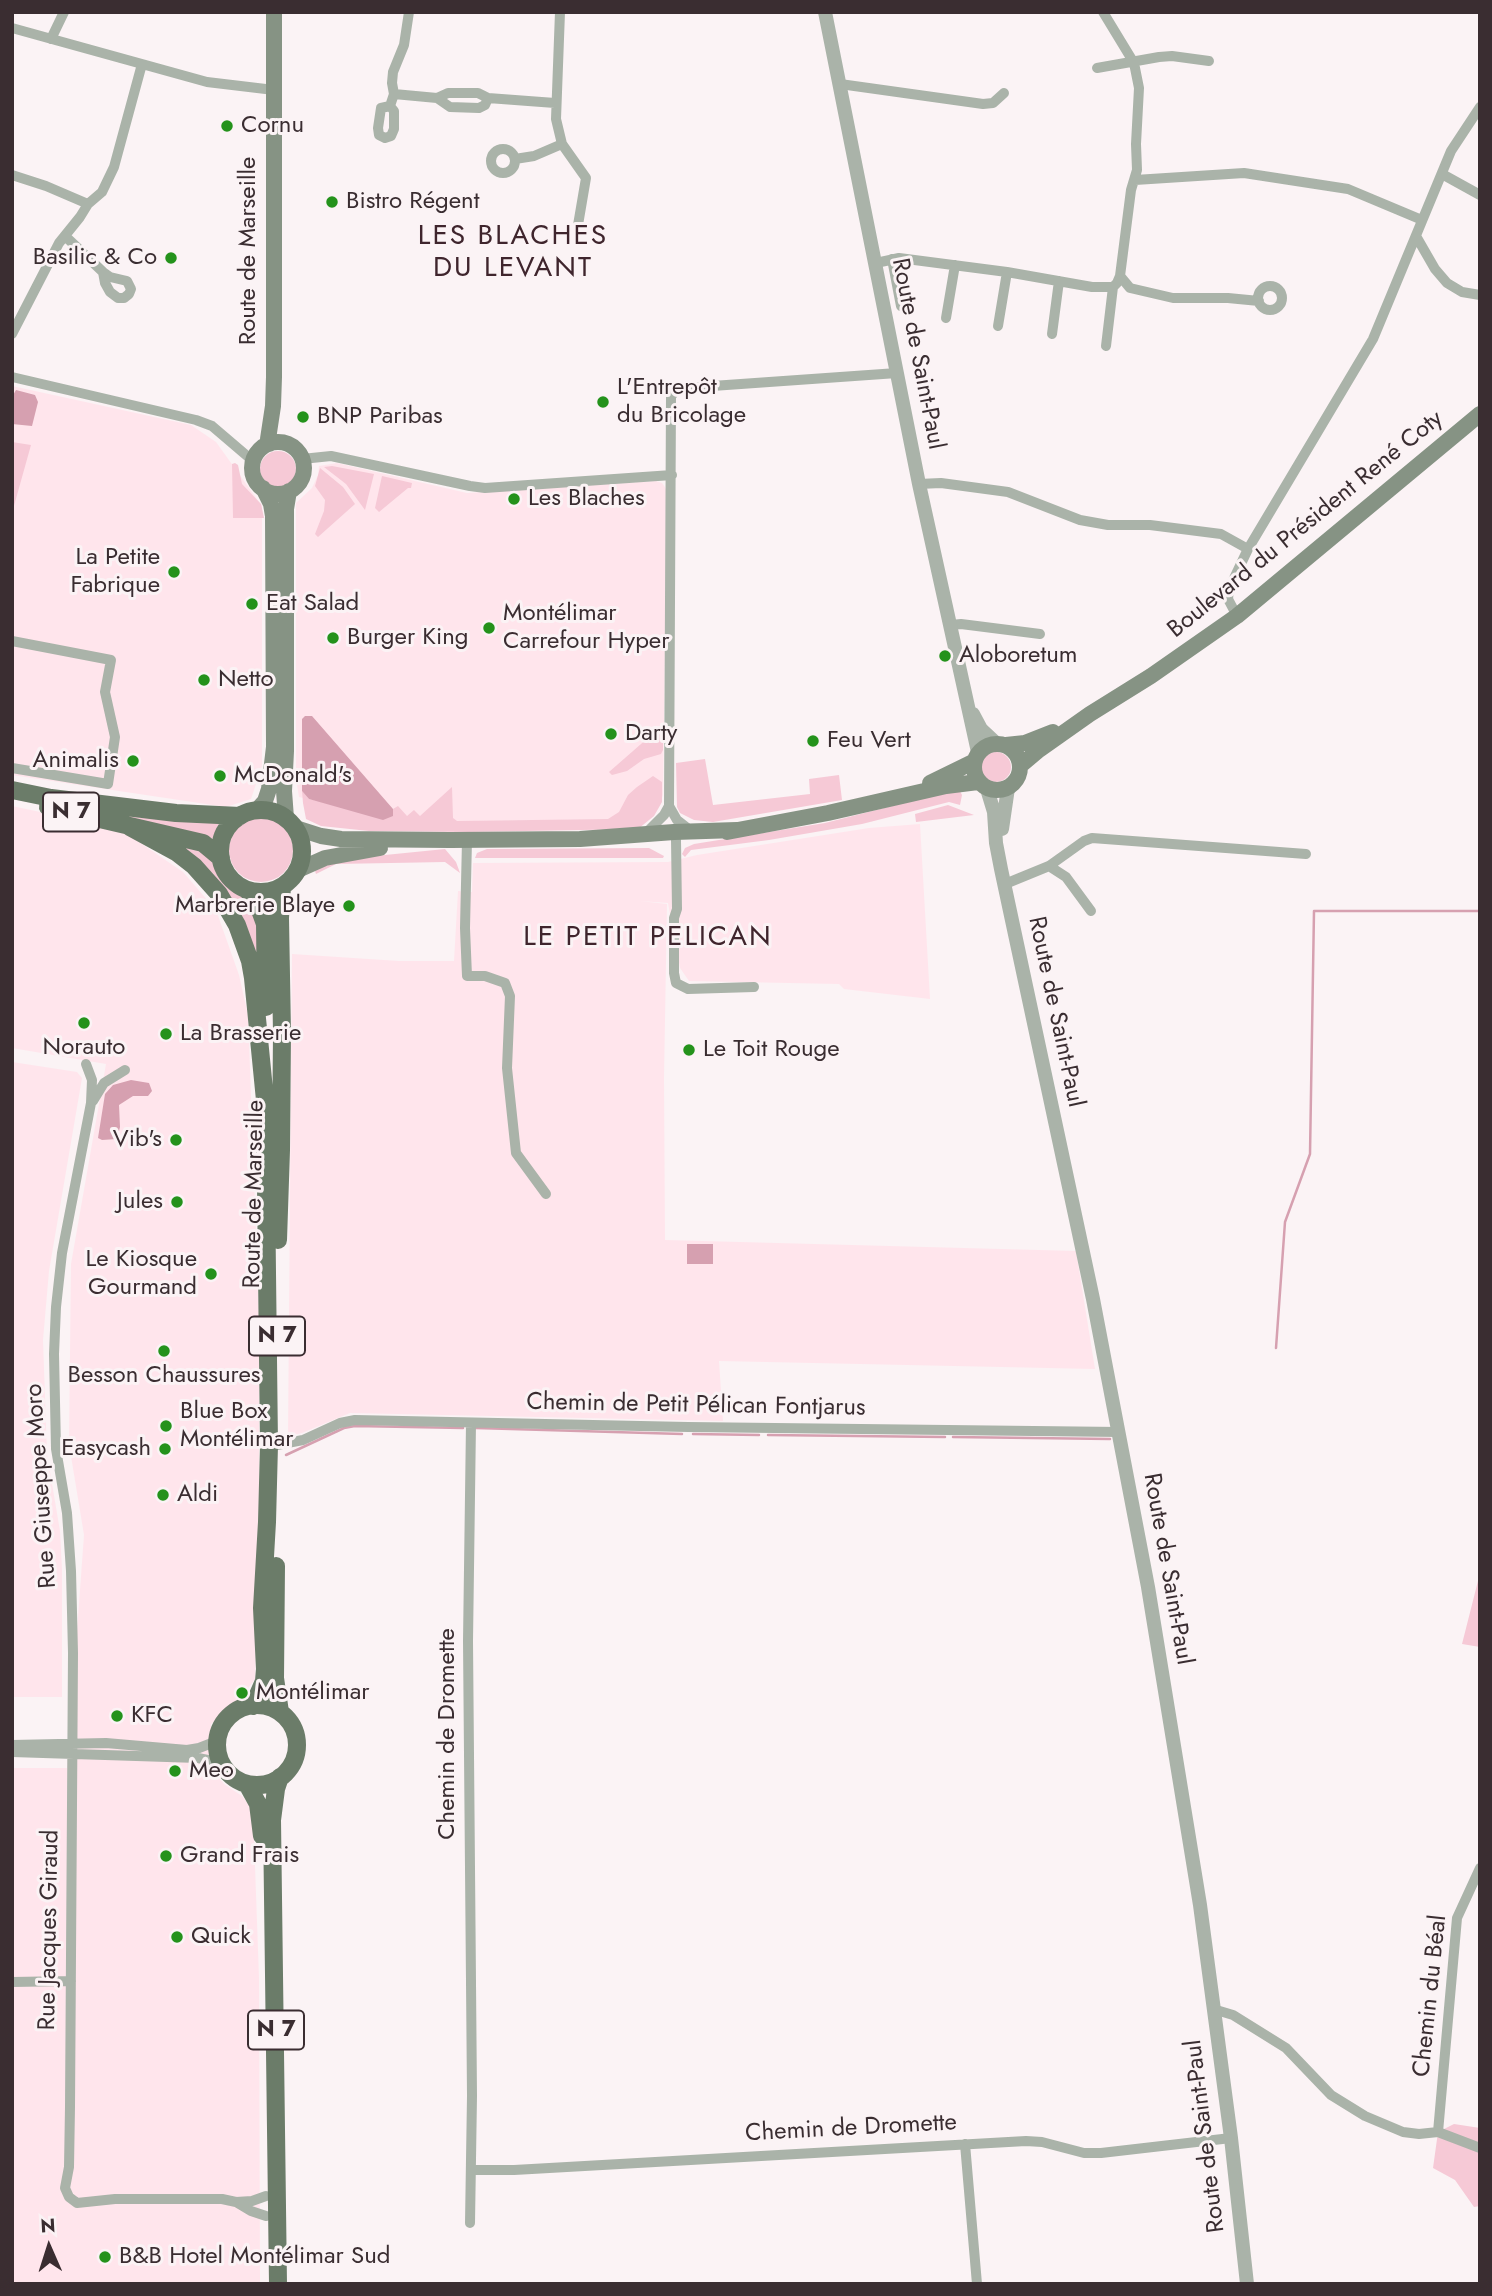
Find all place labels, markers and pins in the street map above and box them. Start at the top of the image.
place label: Cornu [241,112,304,140]
marker: Cornu [219,118,235,134]
place label: Bistro Régent [346,188,479,216]
marker: Bistro Régent [324,194,340,210]
place label: Basilic & Co [33,244,157,272]
marker: Basilic & Co [163,250,179,266]
place label: L'Entrepôt du Bricolage [617,374,746,430]
marker: L'Entrepôt du Bricolage [595,394,611,410]
place label: BNP Paribas [317,403,443,431]
marker: BNP Paribas [295,409,311,425]
place label: Les Blaches [528,485,645,513]
marker: Les Blaches [506,491,522,507]
place label: La Petite Fabrique [70,544,160,600]
marker: La Petite Fabrique [166,564,182,580]
place label: Eat Salad [266,590,359,618]
marker: Eat Salad [244,596,260,612]
place label: Montélimar Carrefour Hyper [503,600,669,656]
marker: Montélimar Carrefour Hyper [481,620,497,636]
place label: Burger King [347,624,468,652]
marker: Burger King [325,630,341,646]
place label: Aloboretum [959,642,1078,670]
marker: Aloboretum [937,648,953,664]
place label: Netto [218,666,274,694]
marker: Netto [196,672,212,688]
place label: Darty [625,720,677,748]
marker: Darty [603,726,619,742]
place label: Feu Vert [827,727,911,755]
marker: Feu Vert [805,733,821,749]
place label: Animalis [33,747,119,775]
marker: Animalis [125,753,141,769]
place label: McDonald's [234,762,352,790]
marker: McDonald's [212,768,228,784]
place label: Marbrerie Blaye [175,892,335,920]
marker: Marbrerie Blaye [341,898,357,914]
marker: Norauto [76,1015,92,1031]
place label: La Brasserie [180,1020,301,1048]
marker: La Brasserie [158,1026,174,1042]
place label: Norauto [43,1034,125,1062]
place label: Le Toit Rouge [703,1036,840,1064]
marker: Le Toit Rouge [681,1042,697,1058]
place label: Vib's [113,1126,162,1154]
marker: Vib's [168,1132,184,1148]
place label: Jules [117,1188,163,1216]
marker: Jules [169,1194,185,1210]
place label: Le Kiosque Gourmand [85,1246,197,1302]
marker: Le Kiosque Gourmand [203,1266,219,1282]
marker: Besson Chaussures [156,1343,172,1359]
place label: Besson Chaussures [67,1362,261,1390]
place label: Blue Box Montélimar [180,1398,294,1454]
marker: Blue Box Montélimar [158,1418,174,1434]
place label: Easycash [61,1435,151,1463]
marker: Easycash [157,1441,173,1457]
place label: Aldi [177,1481,218,1509]
marker: Aldi [155,1487,171,1503]
place label: Montélimar [256,1679,370,1707]
marker: Montélimar [234,1685,250,1701]
place label: KFC [131,1702,173,1730]
marker: KFC [109,1708,125,1724]
place label: Meo [189,1757,234,1785]
marker: Meo [167,1763,183,1779]
place label: Grand Frais [180,1842,299,1870]
marker: Grand Frais [158,1848,174,1864]
place label: Quick [191,1923,251,1951]
marker: Quick [169,1929,185,1945]
place label: B&B Hotel Montélimar Sud [119,2243,390,2271]
marker: B&B Hotel Montélimar Sud [97,2249,113,2265]

